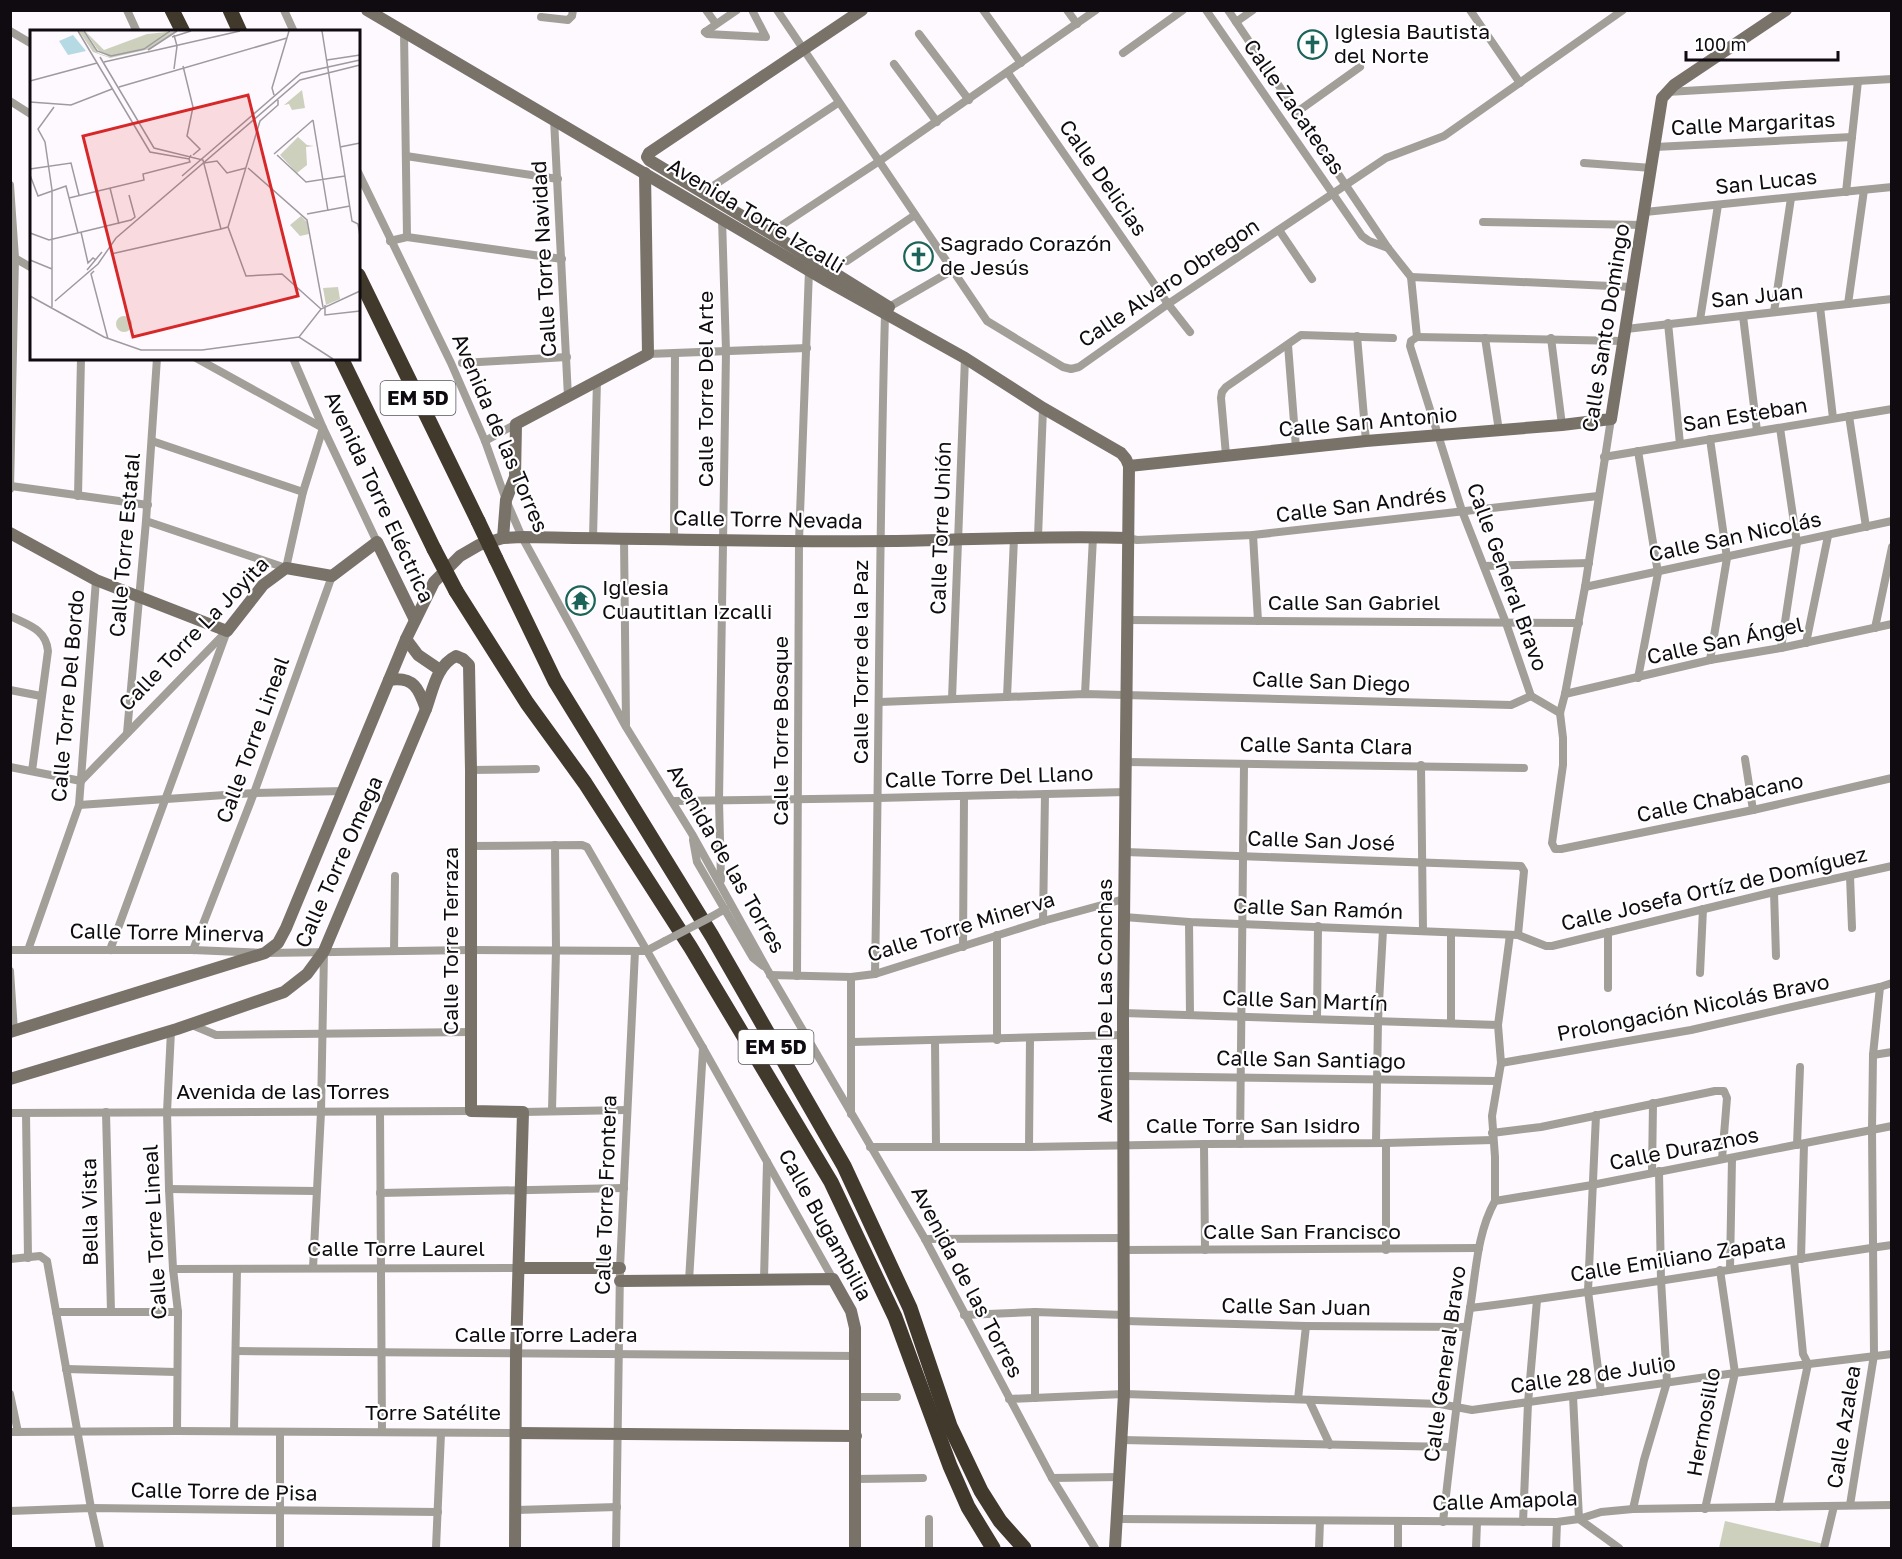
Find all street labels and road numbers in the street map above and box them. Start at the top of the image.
street label: Calle Zacatecas [1238,34,1351,179]
street label: Calle Margaritas [1670,106,1836,140]
street label: Calle Delicias [1054,114,1154,241]
street label: Avenida Torre Izcalli [663,152,850,278]
street label: Calle Torre Navidad [525,160,561,358]
street label: San Lucas [1714,163,1818,199]
street label: Calle Alvaro Obregon [1073,212,1264,352]
street label: Calle Santo Domingo [1576,222,1634,434]
street label: San Juan [1709,277,1804,313]
street label: Calle Torre Del Arte [692,291,718,487]
street label: Avenida de las Torres [447,329,555,536]
road number: EM 5D [380,381,456,415]
street label: Avenida Torre Eléctrica [319,387,440,607]
street label: San Esteban [1681,391,1809,437]
street label: Calle San Antonio [1278,400,1458,442]
street label: Calle Torre Unión [924,441,956,615]
street label: Calle Torre Estatal [103,452,145,638]
street label: Calle General Bravo [1462,479,1554,674]
street label: Calle San Andrés [1274,481,1448,527]
street label: Calle Torre Nevada [673,504,863,534]
street label: Calle San Nicolás [1646,505,1823,567]
street label: Calle Torre La Joyita [113,551,274,716]
street label: Calle Torre de la Paz [847,560,873,764]
street label: Calle Torre Del Bordo [45,589,89,803]
street label: Calle San Gabriel [1268,589,1440,615]
street label: Calle San Ángel [1644,611,1805,669]
street label: Calle Torre Bosque [767,636,793,826]
street label: Calle Torre Lineal [210,653,294,827]
street label: Calle San Diego [1251,665,1411,697]
street label: Calle Santa Clara [1239,730,1413,760]
street label: Calle Torre Del Llano [884,759,1094,793]
street label: Avenida de las Torres [662,760,791,957]
street label: Calle Chabacano [1634,767,1805,827]
street label: Calle Torre Omega [289,772,388,951]
street label: Calle San José [1247,824,1395,856]
street label: Calle Josefa Ortíz de Domíguez [1558,840,1869,936]
street label: Calle Torre Terraza [437,847,463,1035]
street label: Avenida De Las Conchas [1091,879,1117,1123]
street label: Calle Torre Minerva [864,885,1058,967]
street label: Calle San Ramón [1232,892,1404,924]
street label: Calle Torre Minerva [69,917,265,947]
street label: Prolongación Nicolás Bravo [1554,968,1831,1046]
street label: Calle San Martín [1222,984,1388,1016]
road number: EM 5D [738,1030,814,1064]
street label: Calle San Santiago [1216,1044,1406,1074]
street label: Avenida de las Torres [176,1078,390,1104]
street label: Calle Torre Frontera [589,1094,621,1296]
street label: Calle Torre San Isidro [1146,1112,1360,1138]
street label: Calle Duraznos [1607,1121,1761,1175]
street label: Calle Torre Lineal [136,1144,172,1320]
street label: Calle Bugambilia [773,1144,878,1305]
street label: Bella Vista [75,1158,103,1266]
street label: Avenida de las Torres [906,1181,1029,1382]
street label: Calle San Francisco [1203,1218,1401,1244]
street label: Calle Emiliano Zapata [1568,1227,1788,1287]
street label: Calle Torre Laurel [307,1235,485,1261]
street label: Calle General Bravo [1417,1264,1471,1464]
street label: Calle San Juan [1221,1292,1371,1320]
street label: Calle Torre Ladera [454,1321,638,1347]
street label: Calle 28 de Julio [1509,1350,1677,1398]
street label: Calle Azalea [1820,1363,1866,1490]
street label: Hermosillo [1681,1365,1725,1478]
street label: Torre Satélite [365,1399,501,1425]
street label: Calle Torre de Pisa [130,1476,318,1506]
street label: Calle Amapola [1432,1484,1578,1516]

